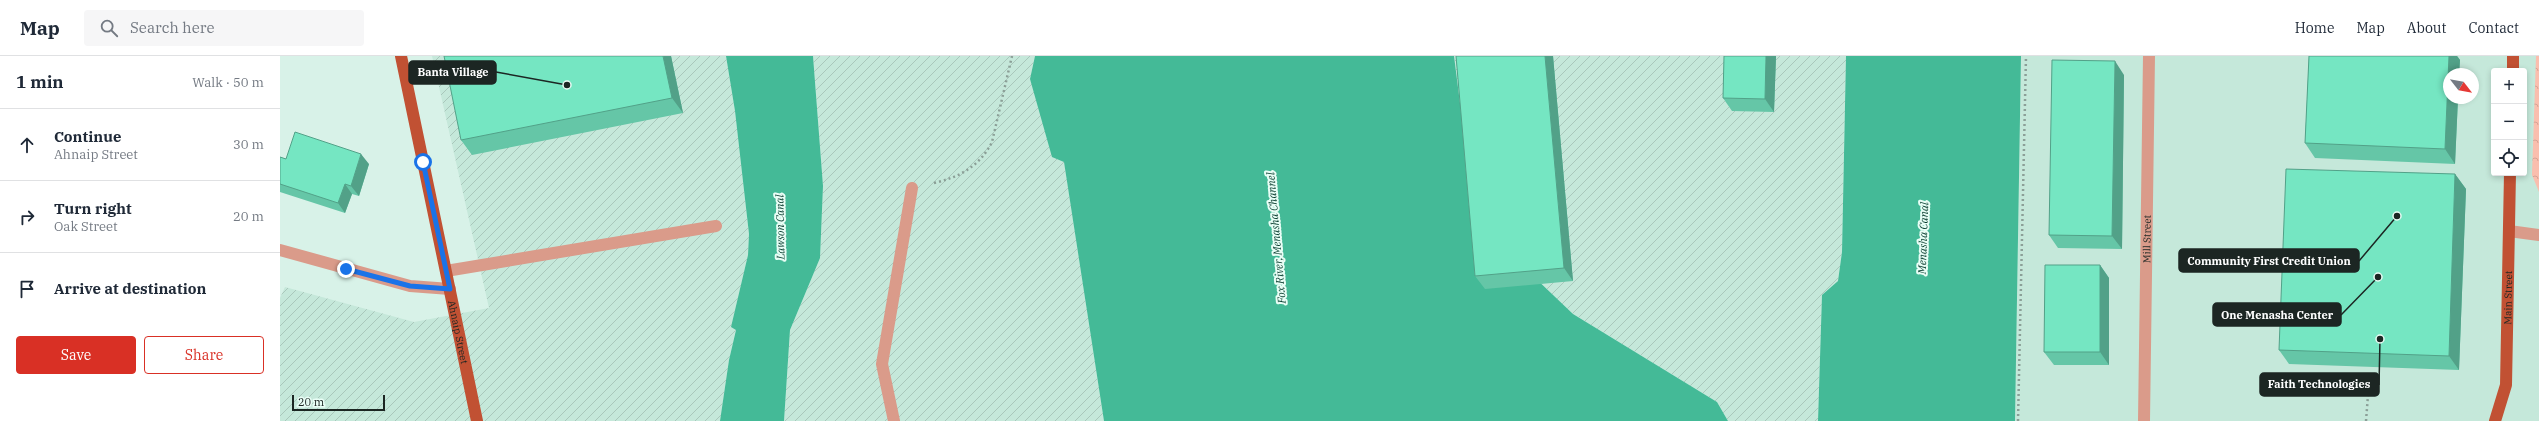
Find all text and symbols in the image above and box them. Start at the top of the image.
search box [84,10,364,46]
text: Map [20,16,60,40]
icon: search [98,17,120,39]
text: Search here [130,18,214,37]
text: Home [2295,19,2334,37]
text: Map [2356,19,2385,37]
text: About [2407,19,2446,37]
text: Contact [2468,19,2519,37]
callout: Banta Village [409,61,496,84]
text: Banta Village [417,65,489,79]
north arrow [2443,68,2479,104]
map controls [2491,68,2527,176]
button: + [2491,68,2527,104]
text: 1 min [16,71,64,93]
text: Walk · 50 m [192,74,264,91]
button: − [2491,104,2527,140]
text: Continue [54,127,121,146]
icon: ahead [16,134,38,156]
text: 30 m [233,136,264,153]
button: locate [2491,140,2527,176]
text: Ahnaip Street [54,146,138,163]
route start [414,153,432,171]
water label: Fox River, Menasha Channel [1263,171,1289,305]
water label: Lawson Canal [772,193,788,261]
text: Turn right [54,199,132,218]
water label: Menasha Canal [1915,201,1931,275]
icon: right [16,206,38,228]
text: 20 m [233,208,264,225]
street label: Mill Street [2140,214,2153,263]
text: Oak Street [54,218,118,235]
callout: Community First Credit Union [2179,249,2359,272]
text: Community First Credit Union [2187,254,2351,268]
route end [337,260,355,278]
street label: Main Street [2501,270,2515,325]
icon: arrive [16,278,38,300]
text: Arrive at destination [54,279,206,298]
street label: Ahnaip Street [446,299,472,366]
callout: One Menasha Center [2213,303,2341,326]
text: One Menasha Center [2221,308,2334,322]
button: Save [16,336,136,374]
button: Share [144,336,264,374]
callout: Faith Technologies [2260,373,2379,396]
text: Faith Technologies [2268,377,2371,391]
scale bar [292,393,385,412]
text: 20 m [298,395,324,409]

